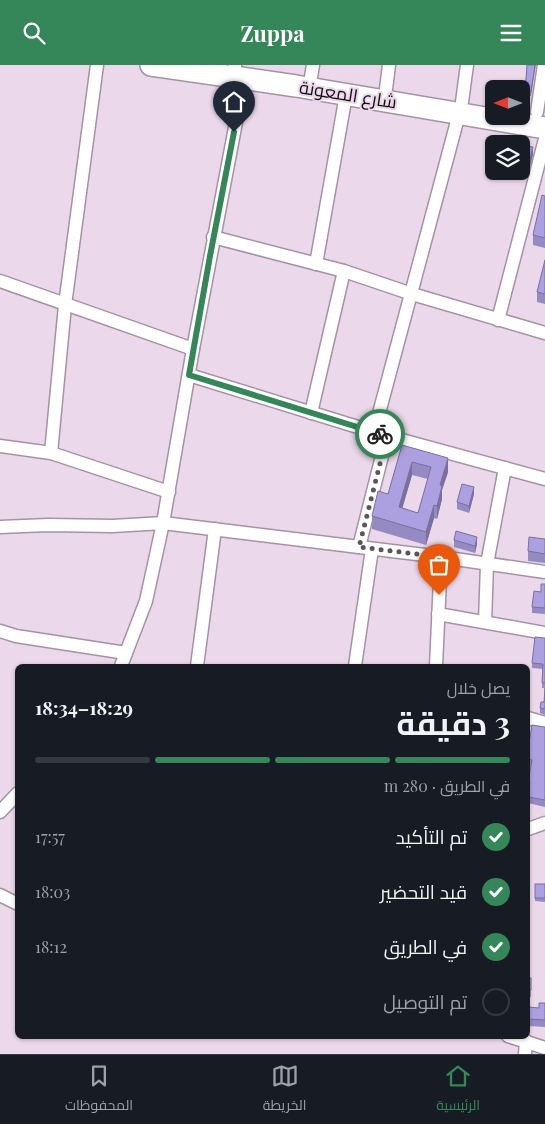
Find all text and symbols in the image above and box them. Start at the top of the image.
text: Zuppa [240,18,305,48]
icon: search [20,19,48,47]
icon: menu [497,19,525,47]
street label: شارع المعونة [298,74,399,115]
north arrow [485,80,530,125]
map controls [485,80,530,180]
pin [213,81,255,132]
icon: home [220,88,248,116]
button: layers [485,135,530,180]
courier [355,409,405,459]
icon: bike [366,420,394,448]
pin [418,544,460,595]
icon: bag [425,551,453,579]
text: يصل خلال [447,677,510,698]
text: 18:29–18:34 [35,694,133,720]
text: 3 دقيقة [396,700,510,743]
text: في الطريق · 280 m [384,775,510,796]
text: تم التأكيد [396,823,467,849]
icon: check [482,823,510,851]
text: 17:57 [35,826,65,847]
text: قيد التحضير [380,878,467,904]
icon: check [482,878,510,906]
text: 18:03 [35,881,70,902]
text: في الطريق [384,933,467,959]
icon: check [482,933,510,961]
text: 18:12 [35,936,67,957]
text: تم التوصيل [383,988,467,1014]
tab: المحفوظات [65,1062,133,1118]
tab: الخريطة [263,1062,306,1118]
tab: الرئيسية [436,1062,480,1118]

